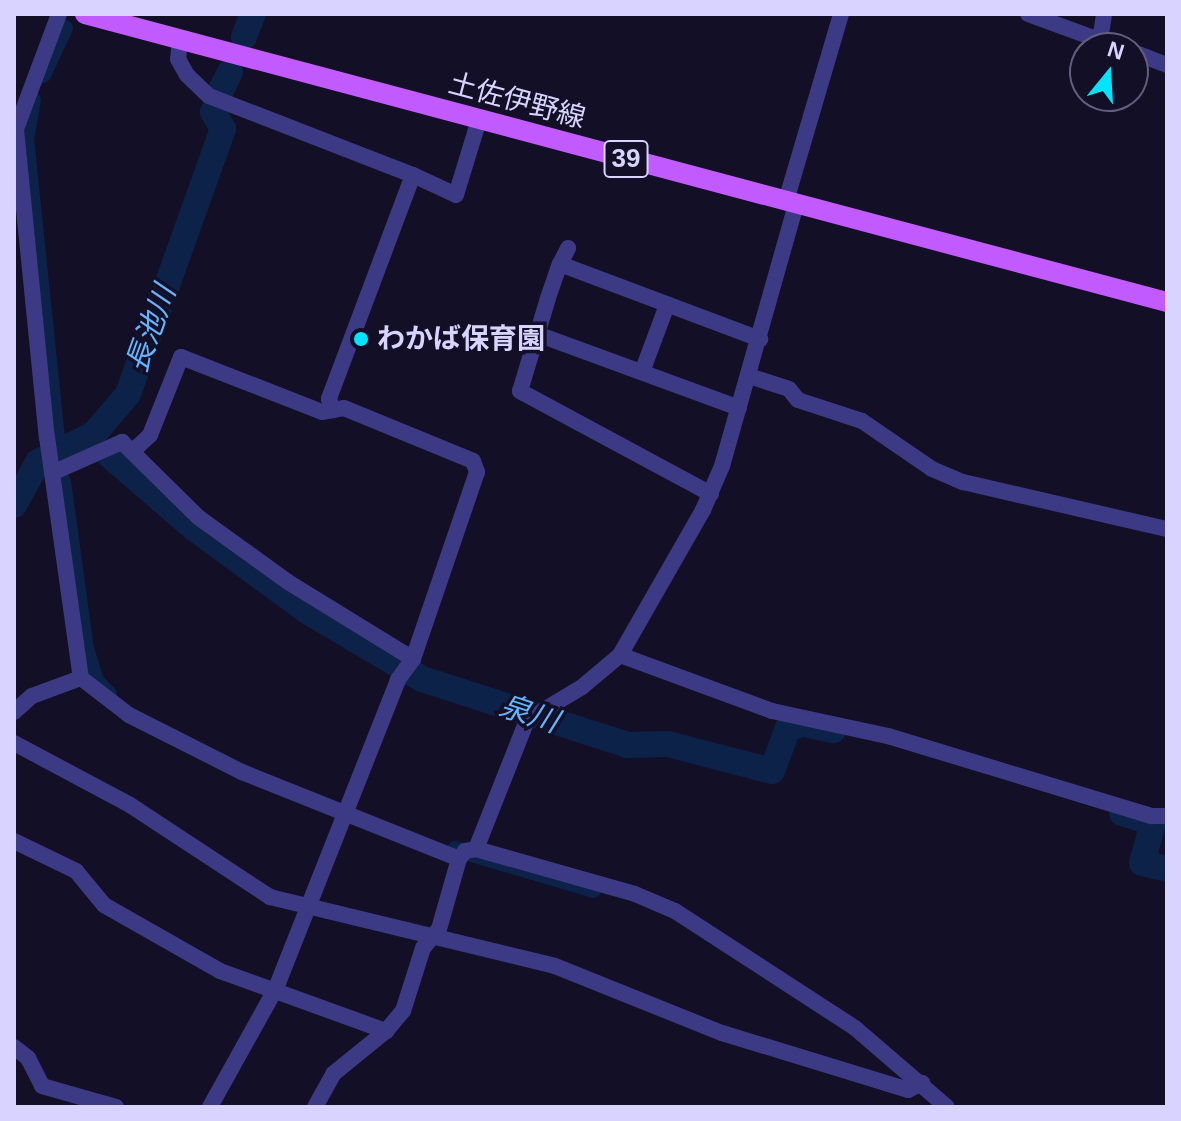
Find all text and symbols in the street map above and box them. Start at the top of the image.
north arrow [1069,32,1149,112]
text: N [1105,36,1127,65]
street label: 土佐伊野線 [445,67,589,135]
road number: 39 [602,137,650,181]
water label: 長池川 [119,281,183,377]
place label: わかば保育園 [377,322,545,356]
marker: わかば保育園 [352,330,370,348]
water label: 泉川 [495,688,563,740]

